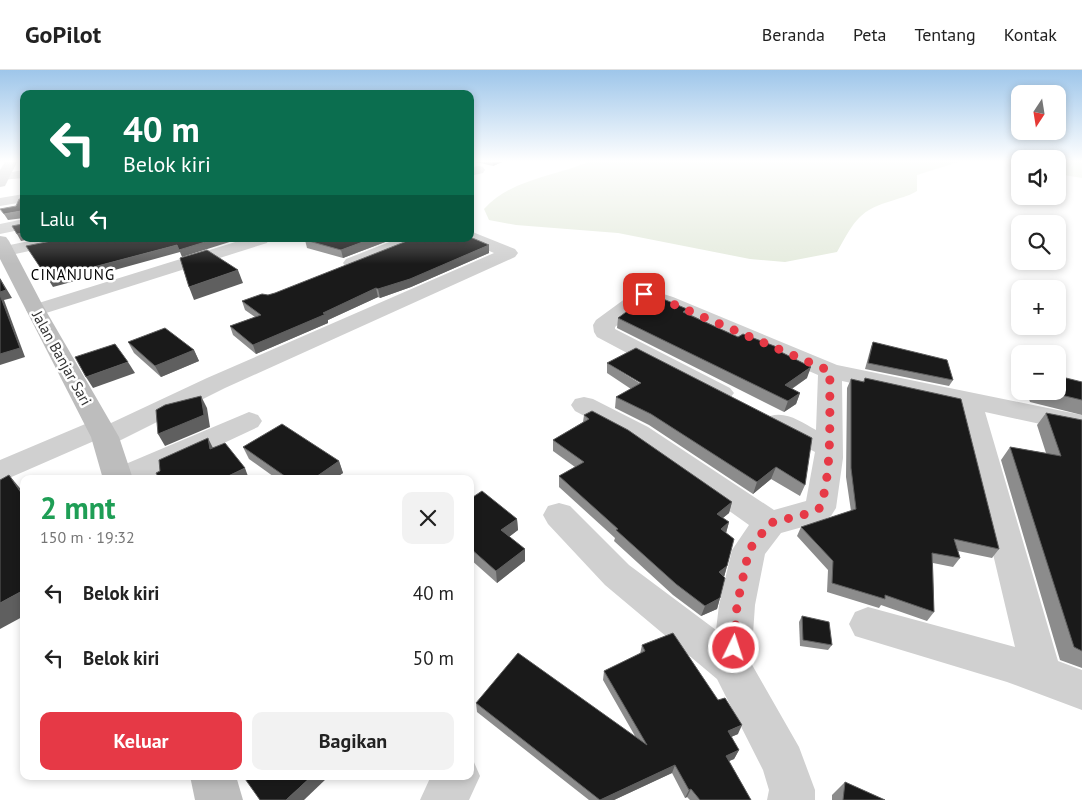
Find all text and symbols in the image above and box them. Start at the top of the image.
text: GoPilot [25,19,101,50]
text: Beranda [762,23,825,46]
text: Peta [853,23,887,46]
text: Tentang [915,23,976,46]
text: Kontak [1004,23,1057,46]
north arrow [1011,85,1066,140]
map controls [1011,85,1066,400]
text: 40 m [123,106,200,152]
icon: left [40,110,105,175]
text: Belok kiri [123,150,211,178]
button: sound [1011,150,1066,205]
icon: left [85,205,113,233]
text: Lalu [40,207,75,231]
button: search [1011,215,1066,270]
district label: CINANJUNG [31,265,115,284]
pin [623,273,665,315]
icon: arrive [630,280,658,308]
button: + [1011,280,1066,335]
street label: Jalan Banjar Sari [28,306,96,409]
button: − [1011,345,1066,400]
text: 2 mnt [40,488,116,527]
button: close [402,492,454,544]
text: 150 m · 19:32 [40,527,135,547]
icon: left [40,579,68,607]
text: Belok kiri [83,581,159,605]
text: 40 m [413,581,454,605]
position arrow [707,621,759,673]
icon: left [40,644,68,672]
text: Belok kiri [83,646,159,670]
text: 50 m [413,646,454,670]
button: Keluar [40,712,242,770]
button: Bagikan [252,712,454,770]

